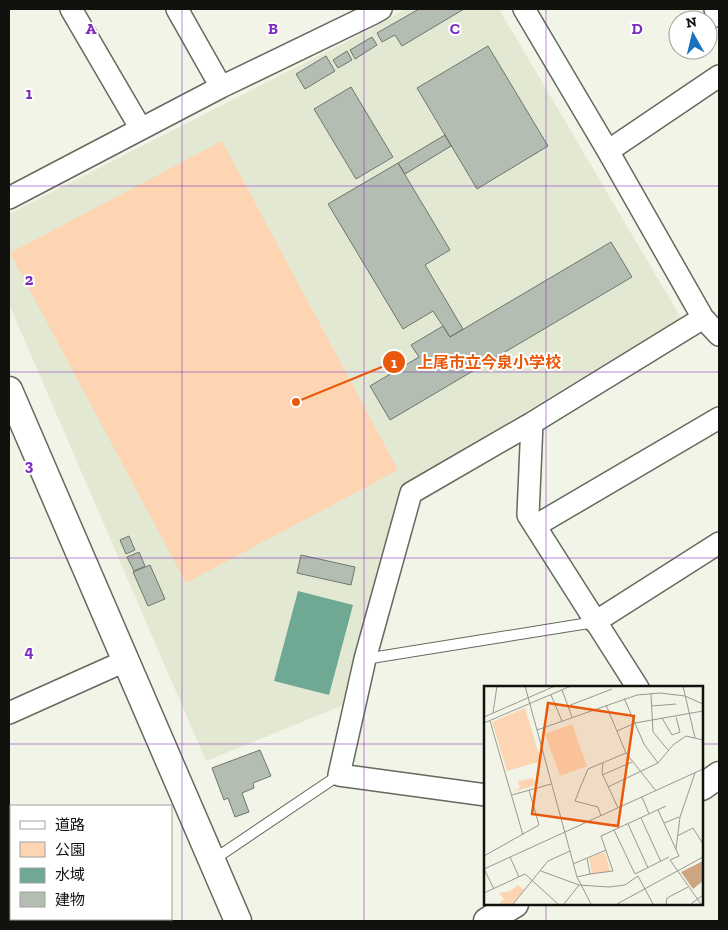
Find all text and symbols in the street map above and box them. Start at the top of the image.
north arrow [668,10,718,60]
text: N [685,13,698,32]
text: A [86,19,97,38]
text: B [268,19,278,38]
text: C [450,19,460,38]
text: D [631,19,643,38]
text: 1 [26,84,33,103]
text: 2 [25,270,34,289]
callout: 上尾市立今泉小学校 [382,347,571,378]
text: 上尾市立今泉小学校 [417,353,561,372]
text: 1 [391,354,397,372]
text: 3 [25,456,34,475]
text: 4 [24,642,34,661]
inset map [484,686,703,905]
legend [10,805,172,920]
text: 道路 [55,816,85,834]
text: 公園 [55,841,85,859]
text: 水域 [55,866,85,884]
text: 建物 [55,891,85,909]

